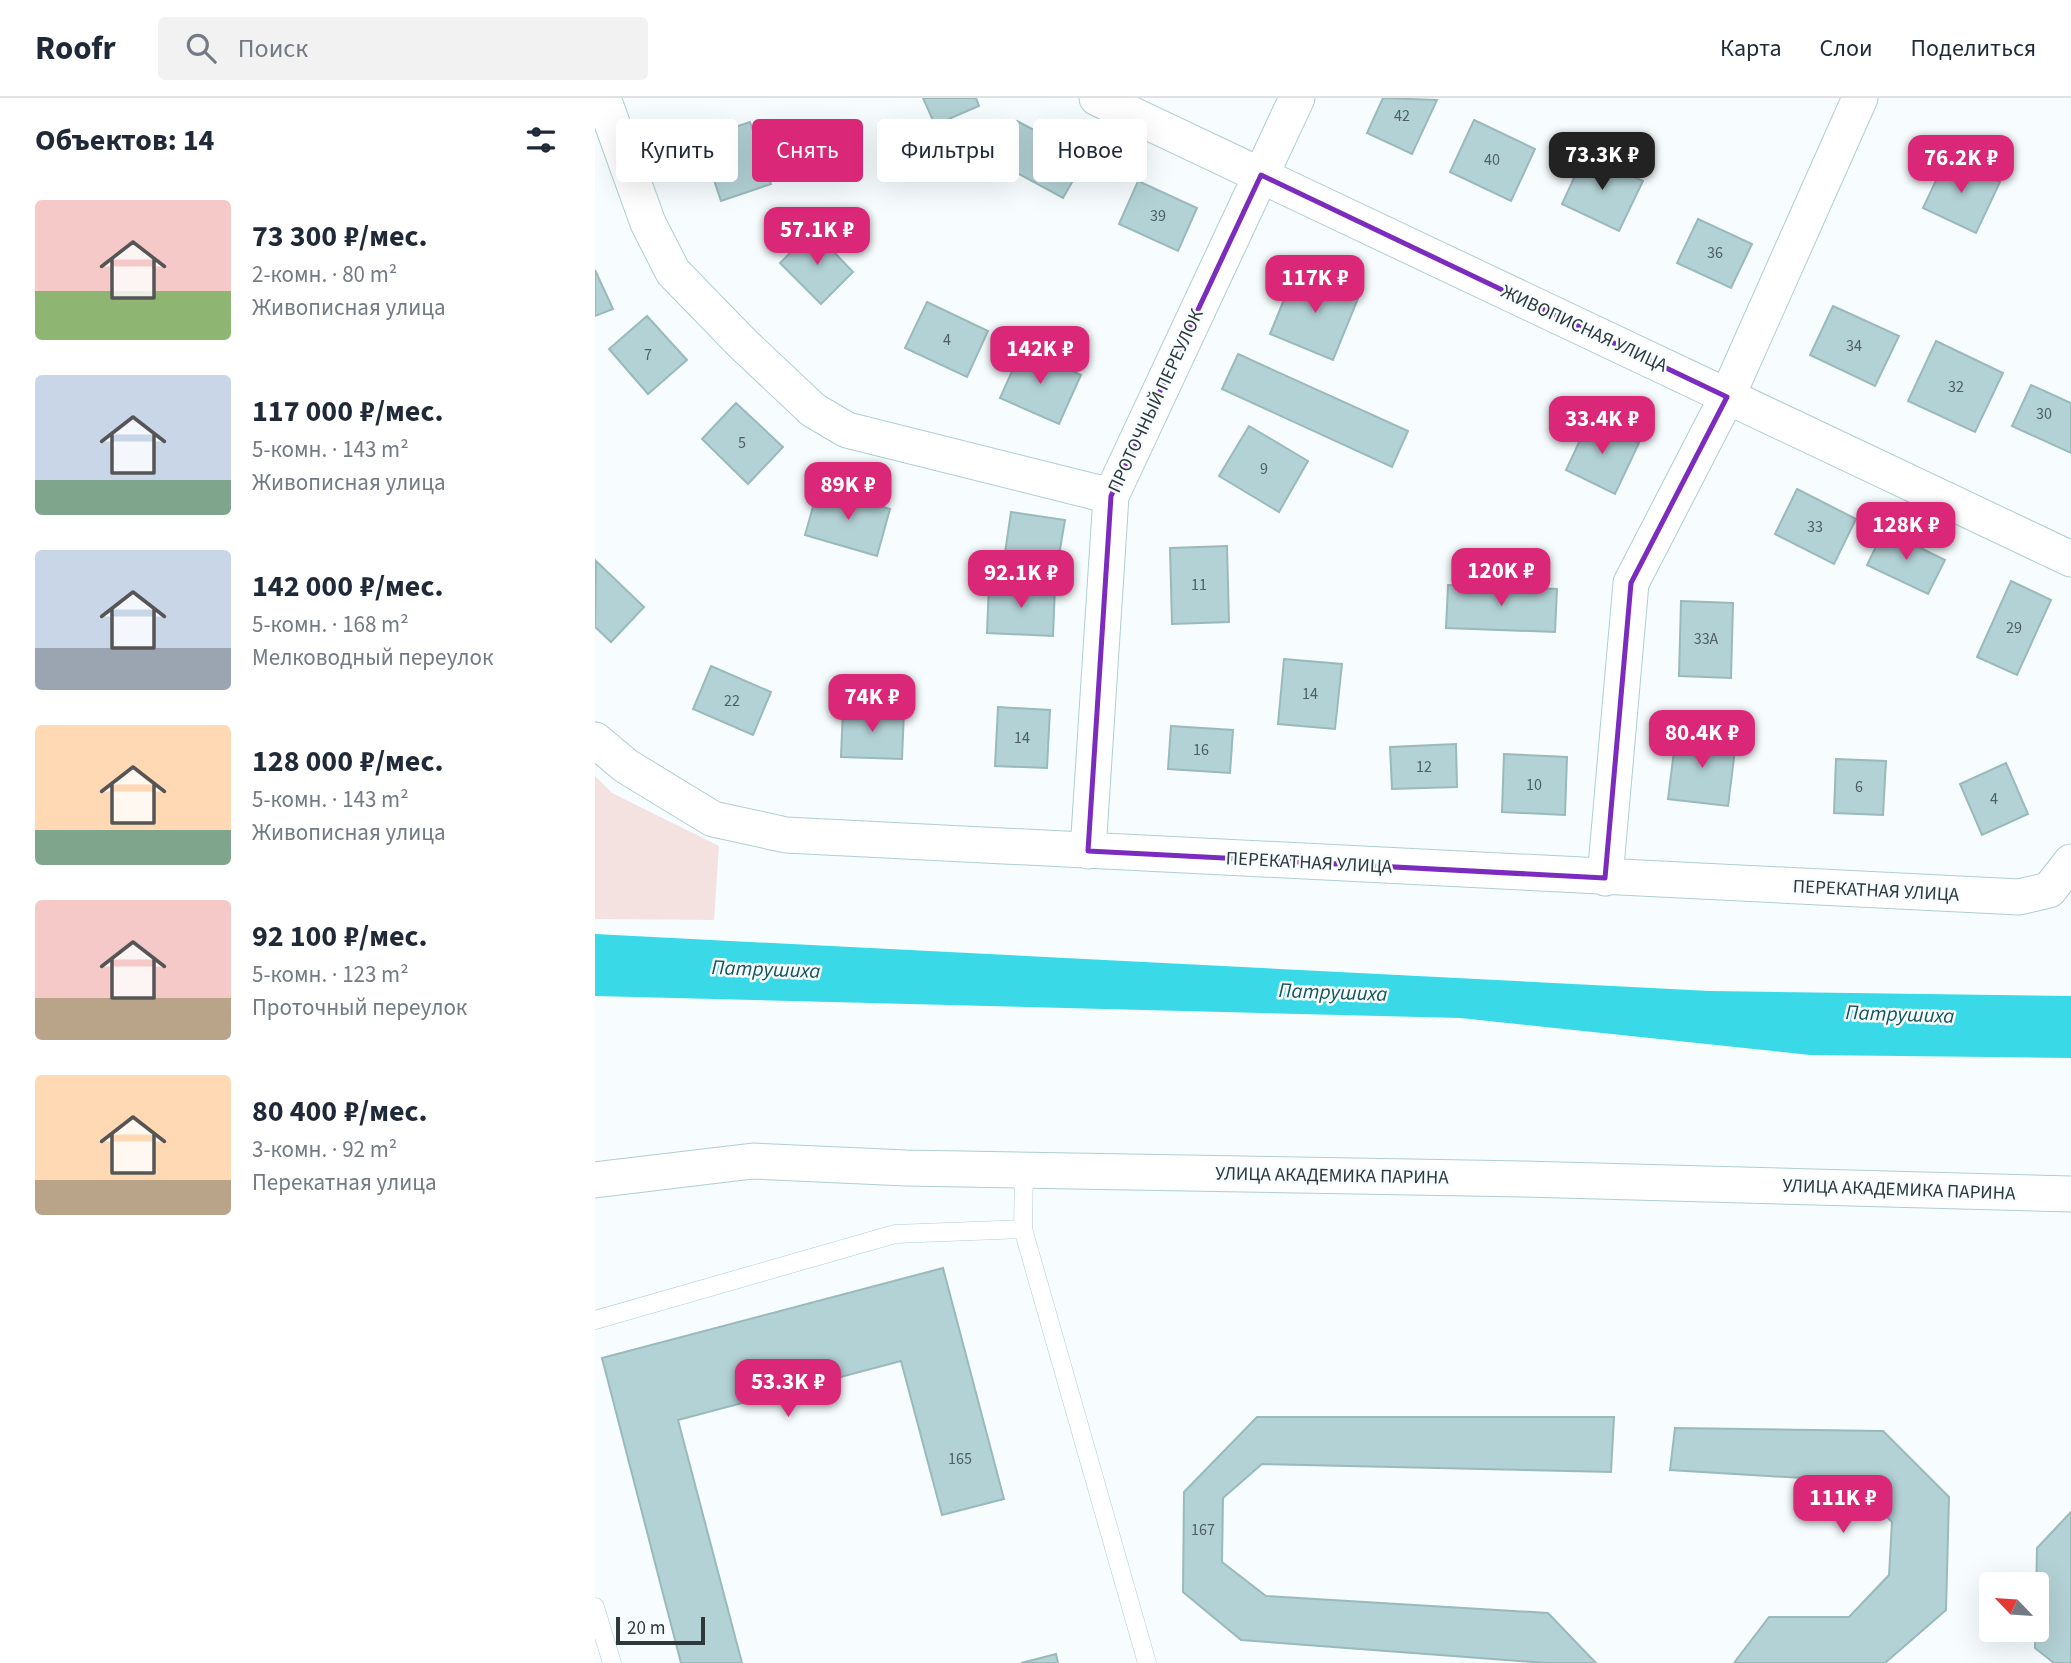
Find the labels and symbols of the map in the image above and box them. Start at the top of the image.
house number: 42 [1394,105,1410,127]
pin: 73.3K ₽ [1537,132,1667,192]
pin: 76.2K ₽ [1896,136,2026,195]
house number: 40 [1484,149,1500,171]
house number: 39 [1150,205,1166,227]
pin: 57.1K ₽ [752,208,882,267]
house number: 36 [1707,242,1723,264]
pin: 117K ₽ [1258,256,1372,315]
street label: ЖИВОПИСНАЯ УЛИЦА [1496,279,1672,380]
street label: ПРОТОЧНЫЙ ПЕРЕУЛОК [1102,305,1210,497]
pin: 142K ₽ [983,327,1097,386]
house number: 4 [943,329,951,351]
house number: 34 [1846,335,1862,357]
house number: 7 [644,344,652,366]
house number: 32 [1948,376,1964,398]
pin: 33.4K ₽ [1537,396,1667,456]
house number: 30 [2036,403,2052,425]
house number: 5 [738,432,746,454]
house number: 9 [1260,458,1268,480]
pin: 89K ₽ [799,462,897,522]
pin: 128K ₽ [1849,503,1963,562]
house number: 33 [1807,516,1823,538]
pin: 120K ₽ [1444,548,1558,608]
pin: 92.1K ₽ [956,550,1086,610]
house number: 11 [1191,574,1207,596]
house number: 29 [2006,617,2022,639]
house number: 33А [1694,628,1719,650]
pin: 74K ₽ [823,674,921,734]
house number: 14 [1302,683,1318,705]
house number: 22 [724,690,740,712]
pin: 80.4K ₽ [1637,710,1767,770]
house number: 14 [1014,727,1030,749]
house number: 16 [1193,739,1209,761]
house number: 12 [1416,756,1432,778]
house number: 10 [1526,774,1542,796]
house number: 6 [1855,776,1863,798]
house number: 4 [1990,788,1998,810]
street label: ПЕРЕКАТНАЯ УЛИЦА [1225,845,1394,881]
street label: ПЕРЕКАТНАЯ УЛИЦА [1792,873,1961,909]
water label: Патрушиха [711,952,821,986]
water label: Патрушиха [1278,975,1388,1009]
water label: Патрушиха [1845,997,1955,1031]
street label: УЛИЦА АКАДЕМИКА ПАРИНА [1215,1160,1449,1192]
street label: УЛИЦА АКАДЕМИКА ПАРИНА [1782,1172,2017,1208]
pin: 53.3K ₽ [723,1360,853,1419]
house number: 165 [948,1448,972,1470]
pin: 111K ₽ [1786,1476,1900,1535]
house number: 167 [1191,1519,1215,1541]
north arrow [1979,1572,2049,1642]
scale bar [616,1614,705,1646]

